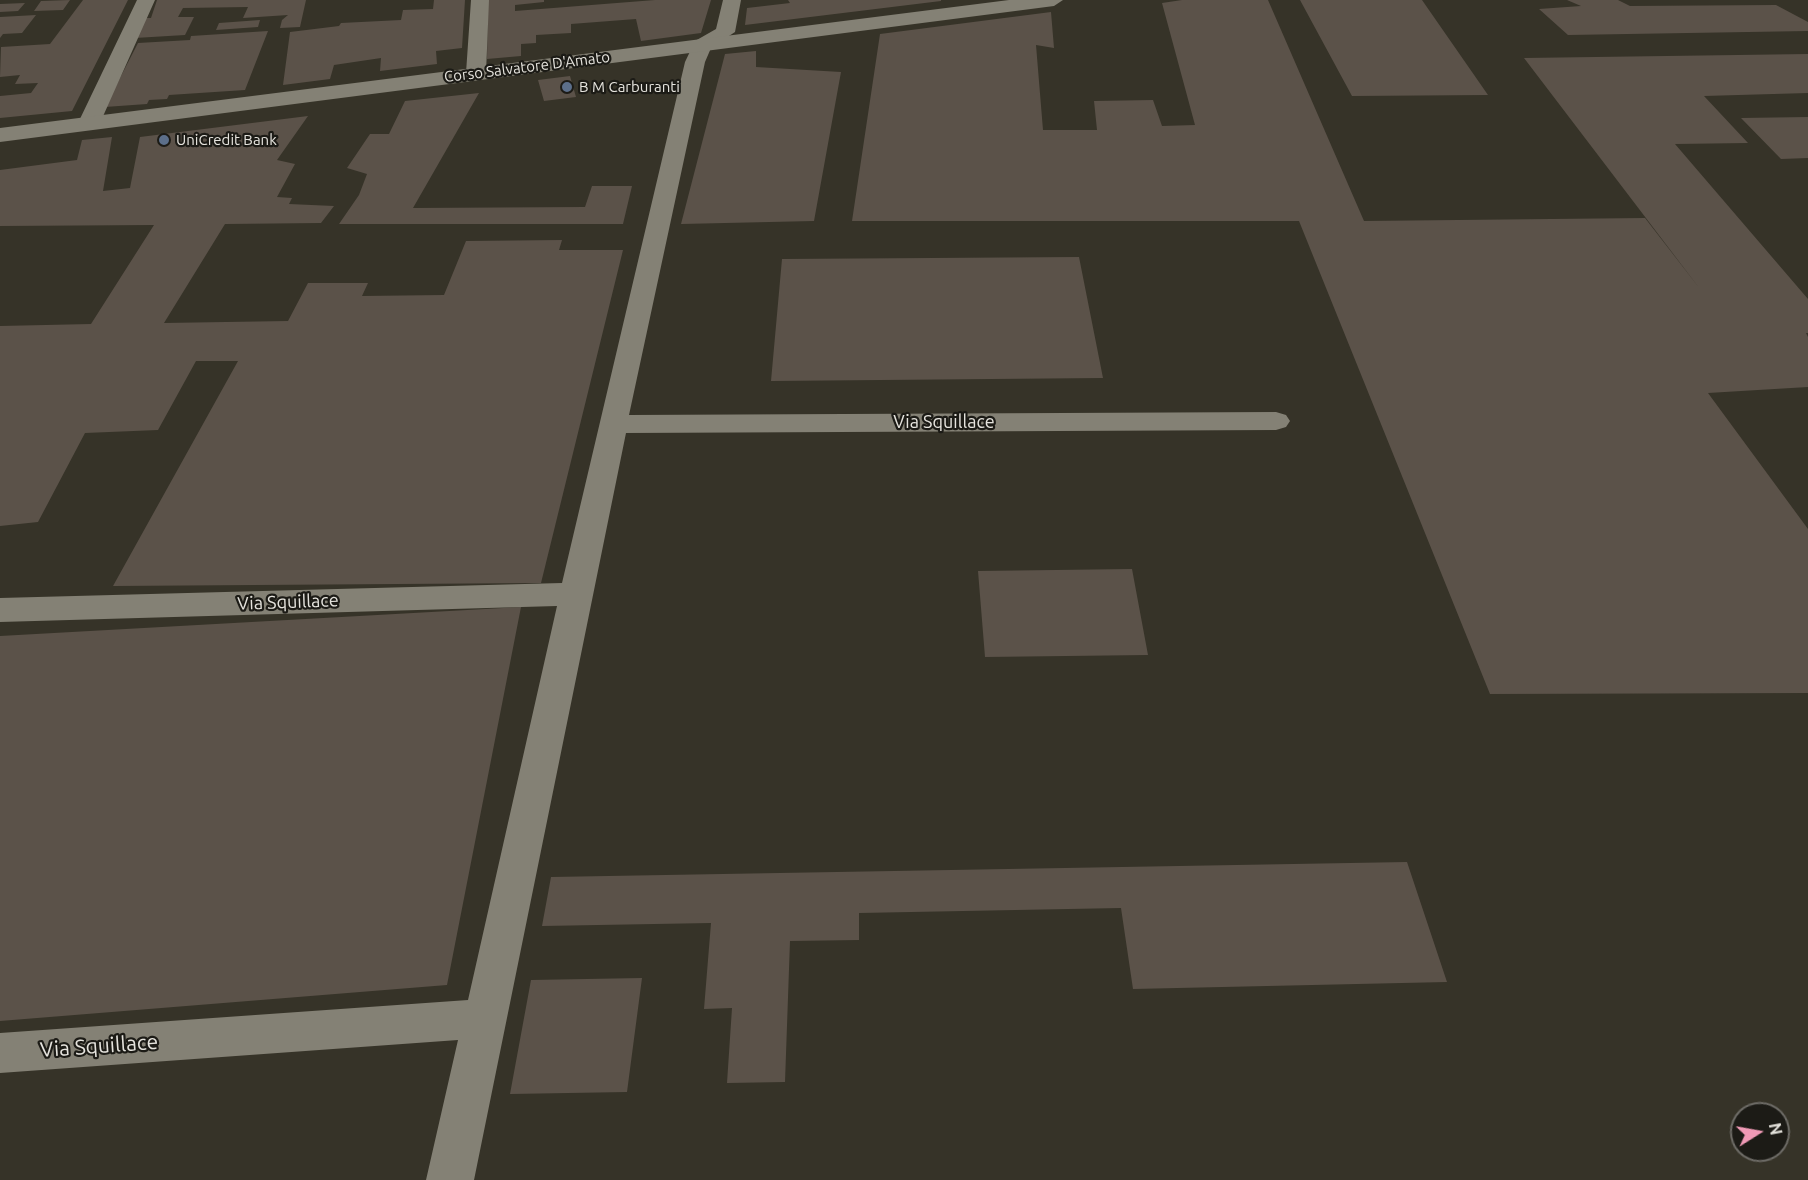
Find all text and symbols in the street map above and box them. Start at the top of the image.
street label: Corso Salvatore D'Amato [443,48,611,86]
place label: B M Carburanti [579,78,680,96]
marker: B M Carburanti [560,80,574,94]
place label: UniCredit Bank [176,131,277,149]
marker: UniCredit Bank [157,133,171,147]
street label: Via Squillace [893,411,995,433]
street label: Via Squillace [237,589,339,615]
street label: Via Squillace [39,1029,159,1063]
north arrow [1730,1102,1790,1162]
text: N [1766,1121,1786,1137]

